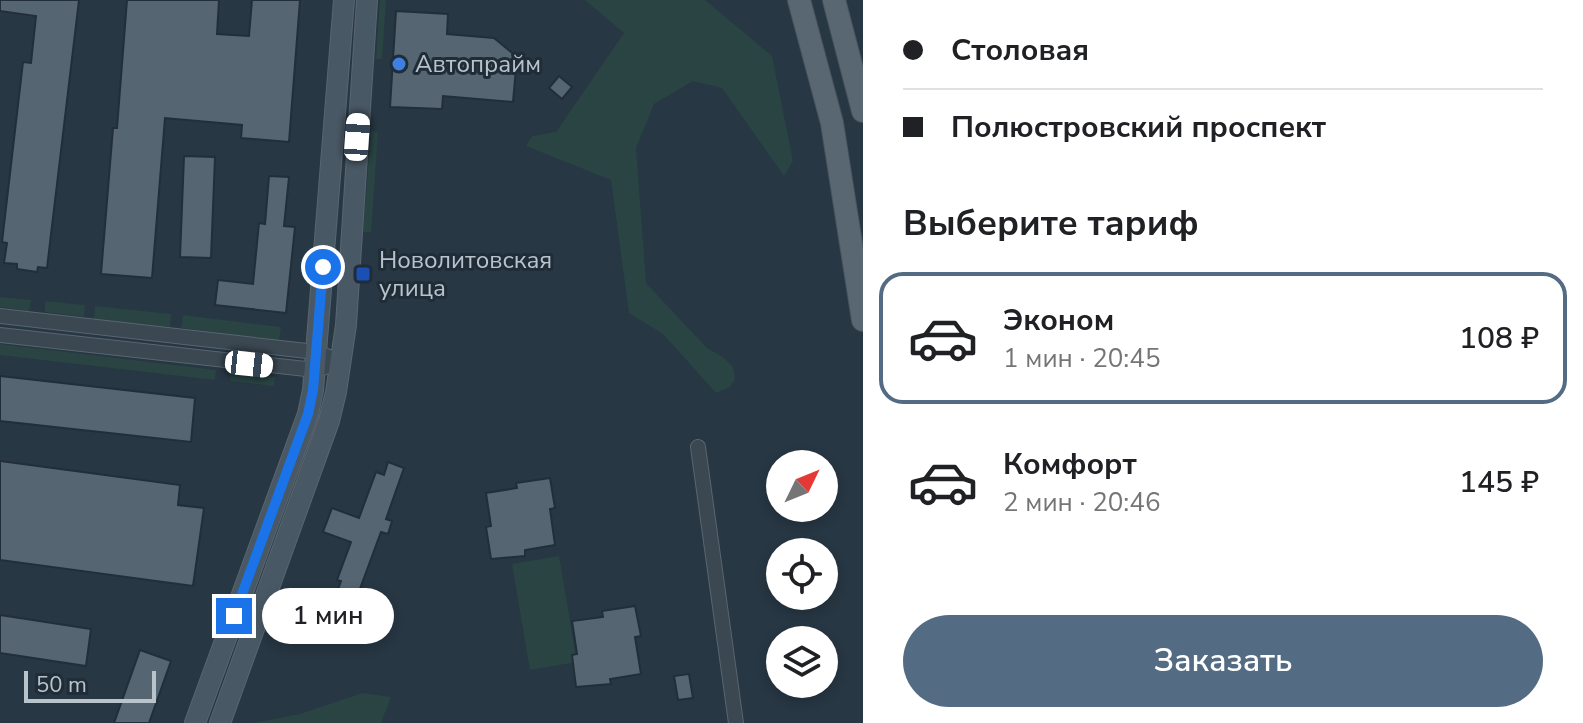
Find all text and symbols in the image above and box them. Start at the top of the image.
text: Столовая [951,30,1089,71]
place label: Автопрайм [415,48,541,80]
marker: Автопрайм [390,55,408,73]
text: Полюстровский проспект [951,107,1326,148]
car [343,112,371,162]
text: Выберите тариф [903,199,1199,248]
place label: Новолитовская улица [379,244,552,304]
route start [305,249,341,285]
marker: Новолитовская улица [354,265,372,283]
text: Эконом [1003,300,1114,341]
icon: car [907,302,979,374]
text: 108 ₽ [1459,318,1539,359]
text: 1 мин · 20:45 [1003,341,1160,376]
car [224,350,274,378]
text: Комфорт [1003,444,1137,485]
icon: car [907,446,979,518]
north arrow [766,450,838,522]
map controls [766,450,838,698]
text: 145 ₽ [1459,462,1539,503]
text: 2 мин · 20:46 [1003,485,1160,520]
button: locate [766,538,838,610]
callout: 1 мин [262,588,394,644]
route end [216,598,252,634]
text: 1 мин [293,598,363,633]
button: Заказать [903,615,1543,707]
button: layers [766,626,838,698]
scale bar [24,667,156,703]
text: 50 m [36,670,87,700]

